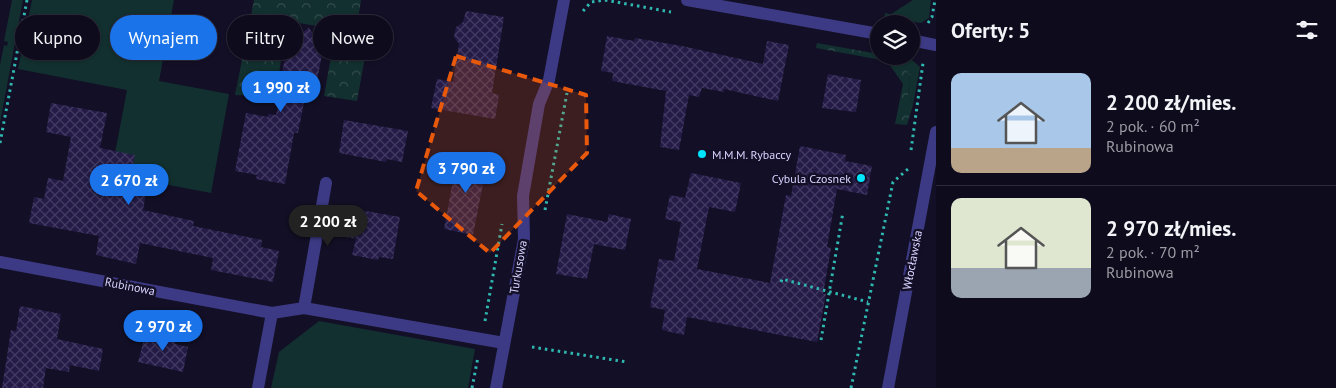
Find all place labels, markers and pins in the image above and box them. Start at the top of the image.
pin: 1 990 zł [229,70,333,113]
place label: M.M.M. Rybaccy [712,147,792,162]
marker: M.M.M. Rybaccy [696,148,708,160]
pin: 3 790 zł [414,152,518,194]
pin: 2 670 zł [77,164,181,206]
place label: Cybula Czosnek [772,171,851,186]
marker: Cybula Czosnek [855,172,867,184]
pin: 2 200 zł [276,204,380,247]
pin: 2 970 zł [111,310,215,352]

